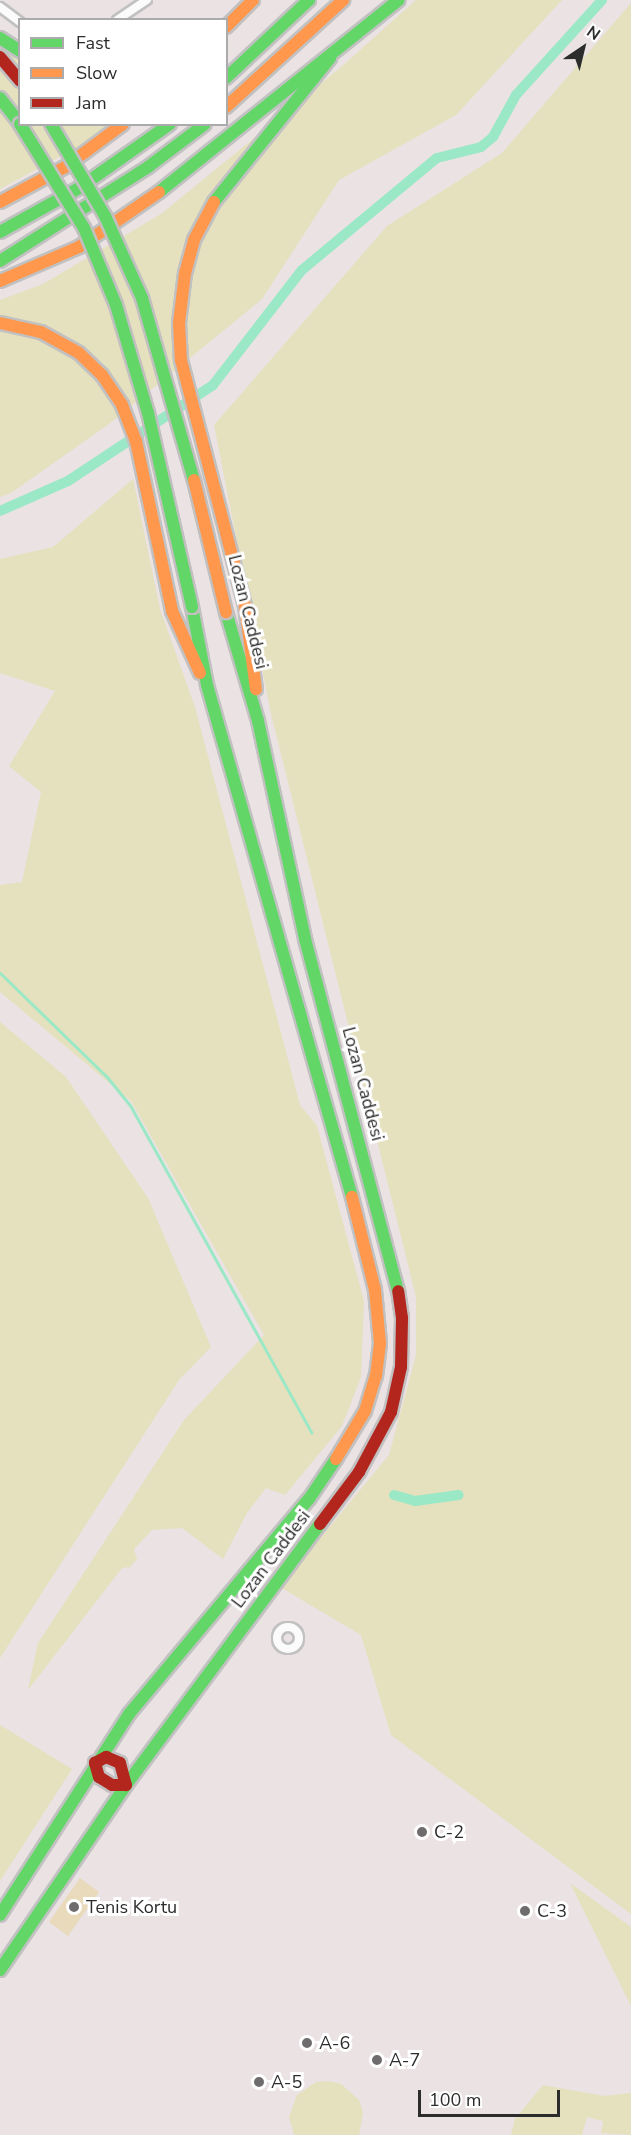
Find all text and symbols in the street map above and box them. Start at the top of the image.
legend [18,18,228,126]
north arrow [553,18,613,78]
text: N [582,21,605,46]
text: Fast [76,31,110,55]
text: Slow [76,61,117,85]
text: Jam [76,91,107,115]
street label: Lozan Caddesi [223,553,273,671]
street label: Lozan Caddesi [337,1025,389,1143]
street label: Lozan Caddesi [227,1506,315,1612]
place label: C-2 [434,1821,464,1843]
marker: C-2 [415,1825,429,1839]
place label: Tenis Kortu [86,1896,177,1918]
marker: Tenis Kortu [67,1900,81,1914]
place label: C-3 [537,1900,567,1922]
marker: C-3 [518,1904,532,1918]
place label: A-6 [319,2032,350,2054]
marker: A-6 [300,2036,314,2050]
place label: A-7 [389,2049,420,2071]
marker: A-7 [370,2053,384,2067]
place label: A-5 [271,2071,302,2093]
marker: A-5 [252,2075,266,2089]
scale bar [421,2078,564,2116]
text: 100 m [429,2088,481,2112]

